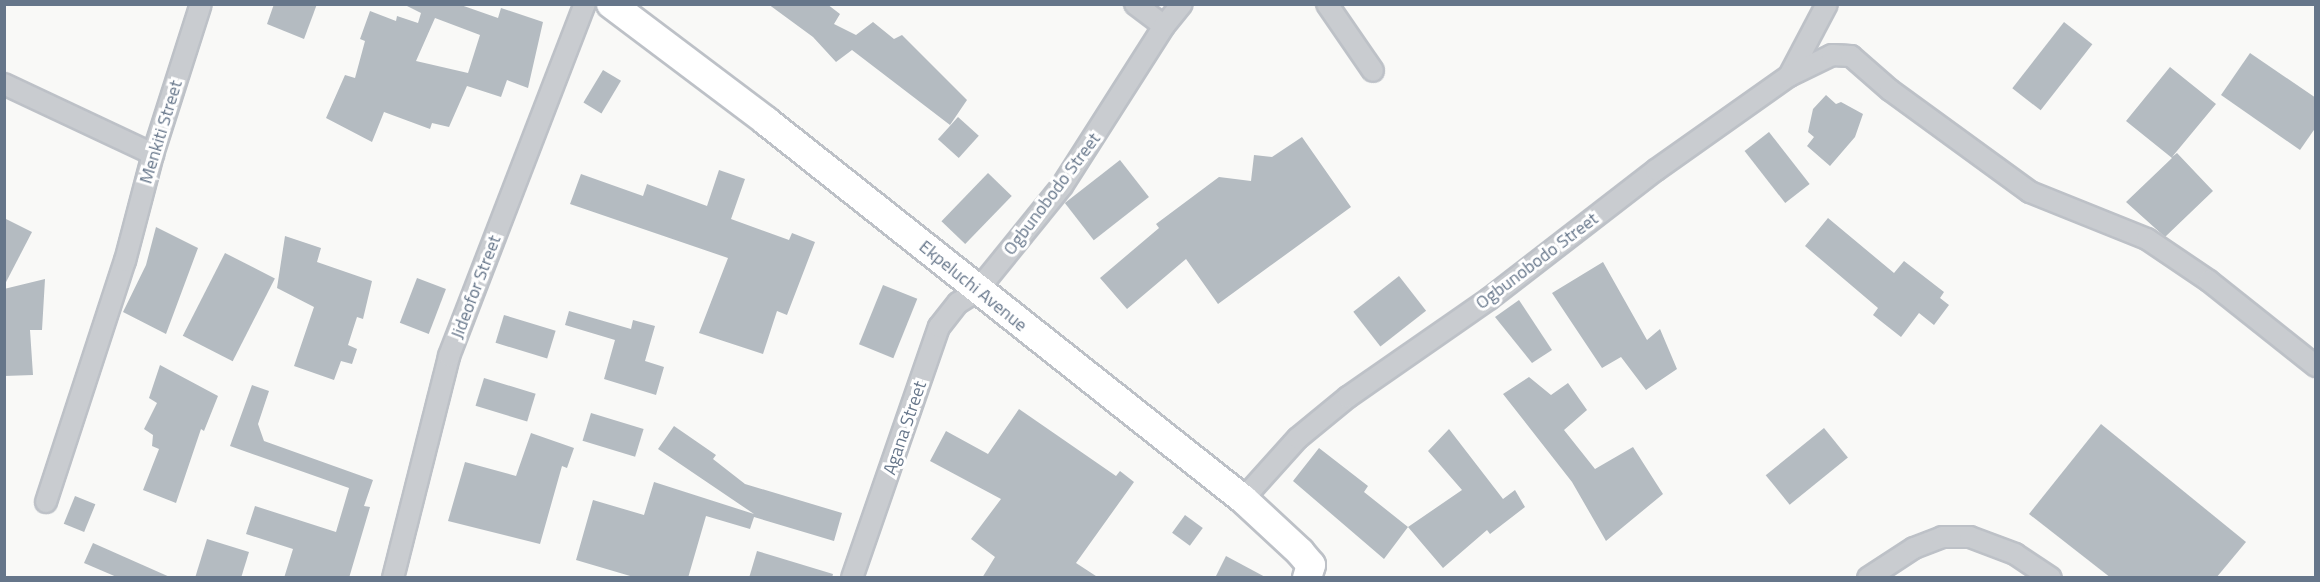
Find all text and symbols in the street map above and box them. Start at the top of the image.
street label: Menkiti Street [135,78,187,186]
street label: Ogbunobodo Street [999,129,1105,259]
street label: Ogbunobodo Street [1472,208,1602,314]
street label: Jideofor Street [446,232,506,342]
street label: Ekpeluchi Avenue [915,236,1031,336]
street label: Agana Street [879,378,931,478]

